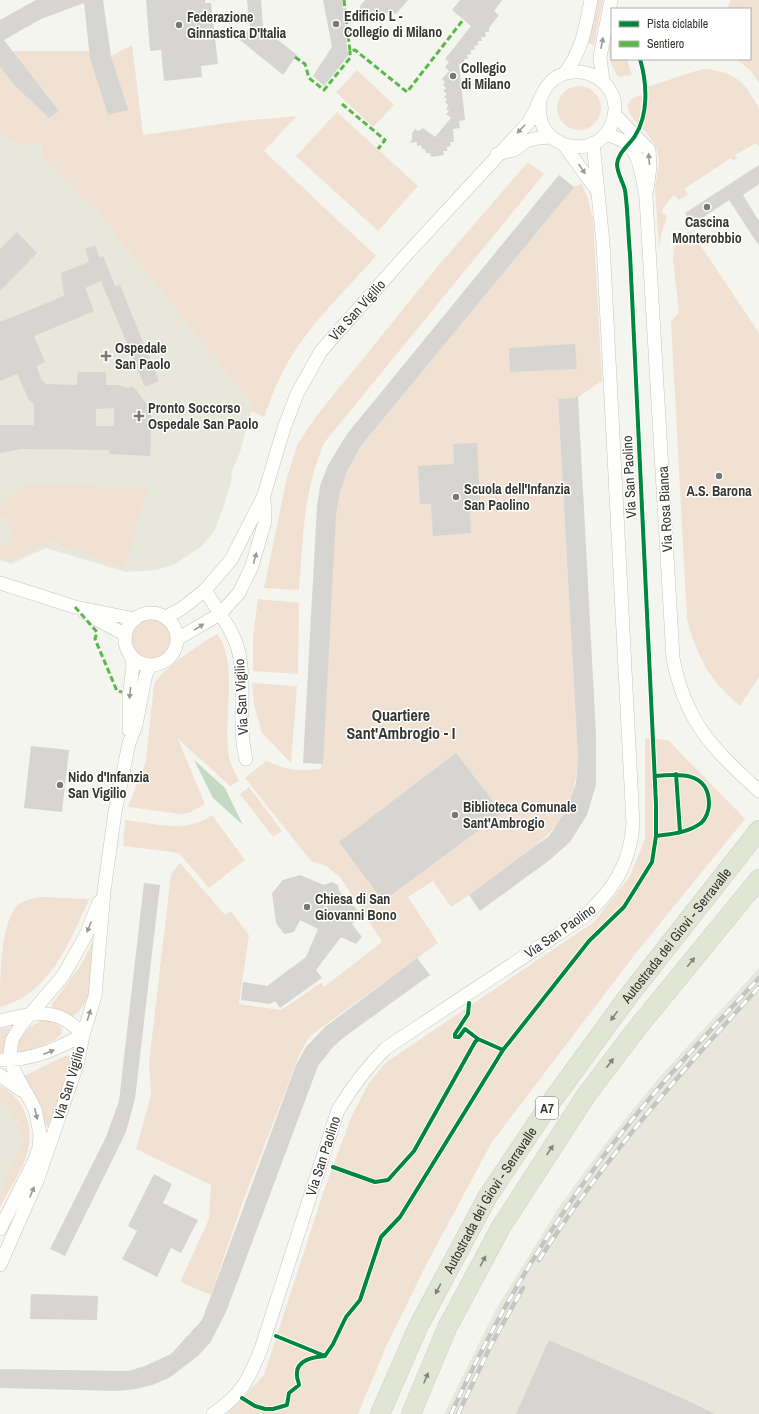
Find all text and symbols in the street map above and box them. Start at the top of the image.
place label: Edificio L - Collegio di Milano [344,7,442,41]
place label: Federazione Ginnastica D'Italia [187,8,287,42]
legend [611,8,751,60]
text: Pista ciclabile [647,16,708,32]
marker: Edificio L - Collegio di Milano [331,19,341,29]
marker: Federazione Ginnastica D'Italia [174,20,184,30]
text: Sentiero [647,36,684,52]
one-way arrow [600,37,606,49]
place label: Collegio di Milano [461,59,511,93]
marker: Collegio di Milano [448,71,458,81]
one-way arrow [517,124,526,134]
one-way arrow [646,153,653,165]
one-way arrow [578,164,586,175]
marker: Cascina Monterobbio [702,202,712,212]
place label: Cascina Monterobbio [672,213,742,247]
street label: Via San Vigilio [325,276,389,344]
place label: Ospedale San Paolo [115,339,171,373]
marker: Ospedale San Paolo [100,350,112,362]
place label: Pronto Soccorso Ospedale San Paolo [148,399,258,433]
marker: Pronto Soccorso Ospedale San Paolo [133,410,145,422]
street label: Via San Paolino [618,435,640,519]
street label: Via Rosa Bianca [654,465,676,552]
marker: A.S. Barona [714,471,724,481]
place label: Scuola dell'Infanzia San Paolino [464,480,571,514]
place label: A.S. Barona [686,482,752,500]
marker: Scuola dell'Infanzia San Paolino [451,492,461,502]
one-way arrow [252,552,258,565]
one-way arrow [193,624,205,631]
street label: Via San Vigilio [230,658,252,736]
one-way arrow [127,687,133,699]
district label: Quartiere Sant'Ambrogio - I [347,704,455,744]
place label: Nido d'Infanzia San Vigilio [68,768,150,802]
marker: Nido d'Infanzia San Vigilio [55,780,65,790]
place label: Biblioteca Comunale Sant'Ambrogio [463,798,577,832]
marker: Biblioteca Comunale Sant'Ambrogio [450,810,460,820]
street label: Autostrada dei Giovi - Serravalle [617,864,735,1007]
place label: Chiesa di San Giovanni Bono [315,890,397,924]
street label: Via San Paolino [521,900,599,962]
marker: Chiesa di San Giovanni Bono [302,902,312,912]
one-way arrow [86,922,92,934]
one-way arrow [687,956,696,967]
one-way arrow [86,1009,92,1021]
one-way arrow [610,1010,618,1021]
street label: Via San Vigilio [49,1044,89,1122]
one-way arrow [43,1049,55,1055]
one-way arrow [606,1058,615,1069]
road number: A7 [536,1097,558,1119]
one-way arrow [33,1108,39,1120]
street label: Via San Paolino [302,1114,344,1198]
street label: Autostrada dei Giovi - Serravalle [439,1123,541,1277]
one-way arrow [547,1144,554,1156]
one-way arrow [29,1187,35,1198]
one-way arrow [479,1255,486,1267]
one-way arrow [435,1283,441,1295]
one-way arrow [423,1372,429,1384]

